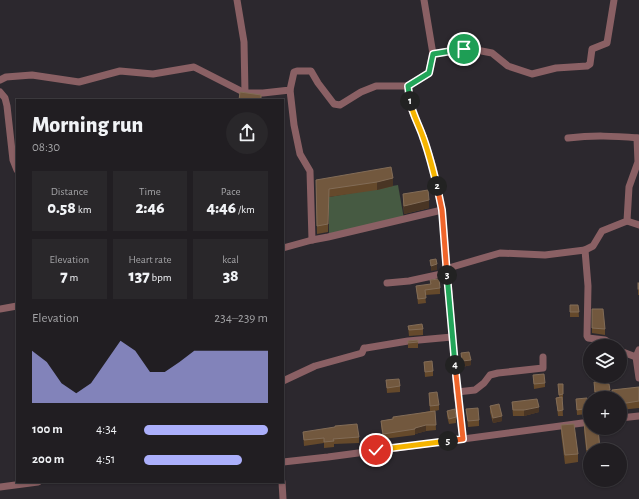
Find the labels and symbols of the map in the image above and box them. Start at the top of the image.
pin [447,32,481,66]
pin: 1 [400,91,420,111]
pin: 2 [427,176,447,196]
pin: 3 [437,265,457,285]
pin: 4 [445,355,465,375]
pin: 5 [438,431,458,451]
pin [359,433,393,467]

